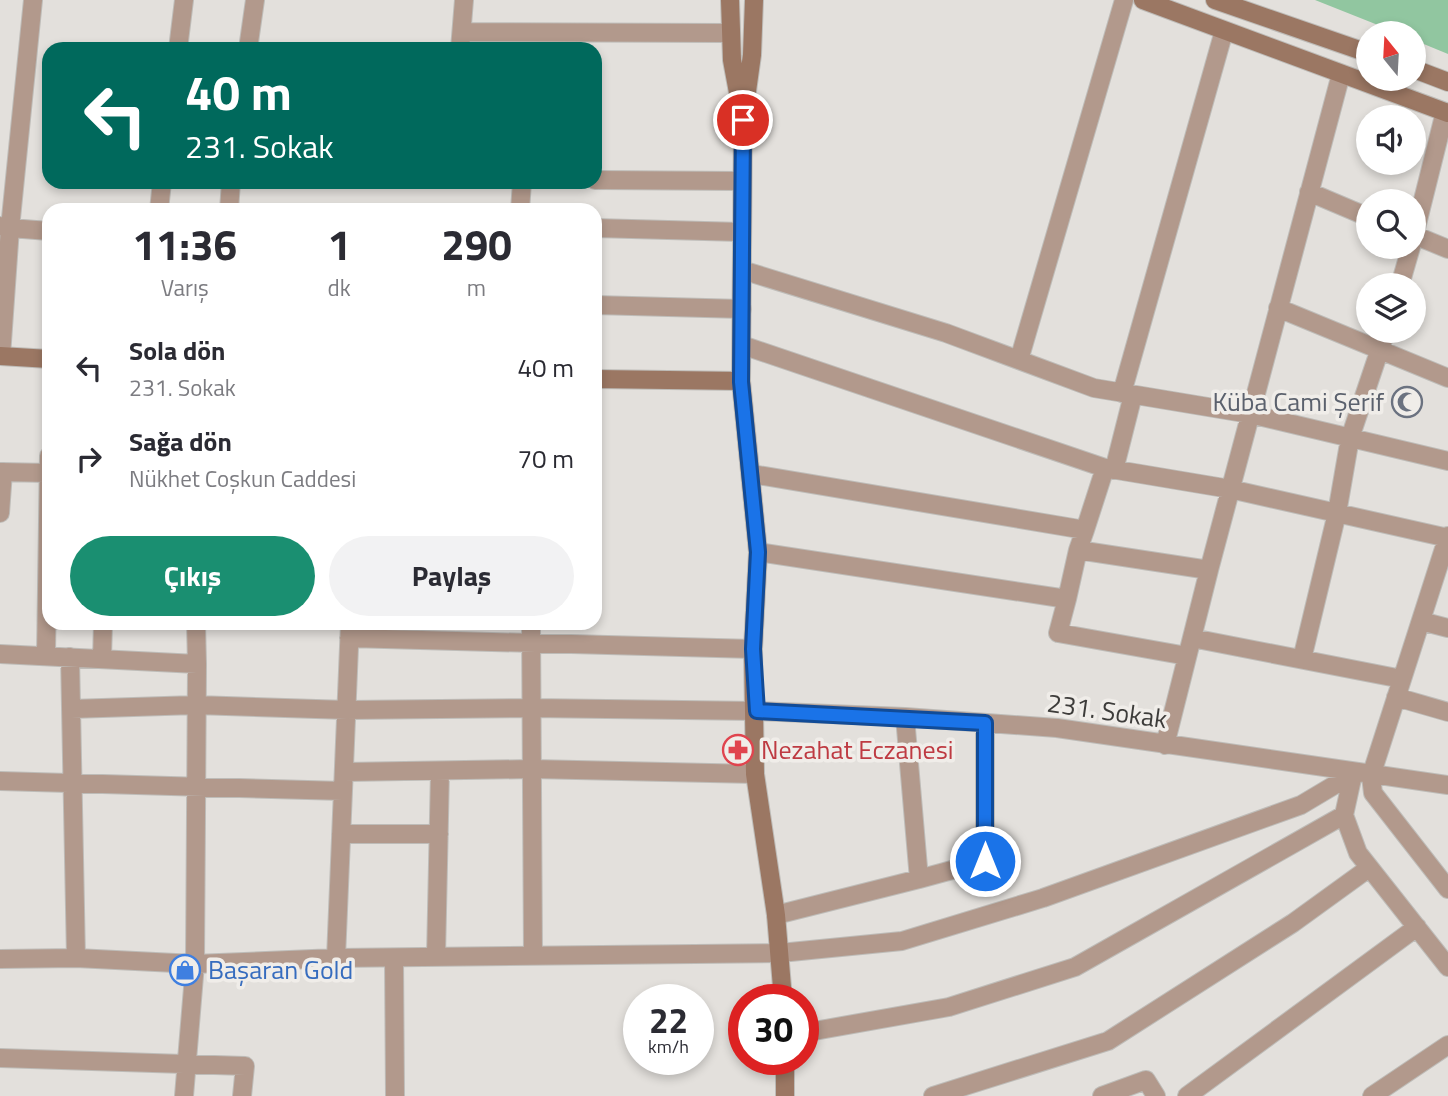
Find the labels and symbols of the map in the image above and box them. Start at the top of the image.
north arrow [1356,21,1426,91]
pin [713,90,773,150]
place label: Küba Cami Şerif [1212,382,1384,421]
mosque icon: Küba Cami Şerif [1390,385,1424,419]
street label: 231. Sokak [1045,683,1170,738]
place label: Nezahat Eczanesi [761,730,953,769]
pharmacy icon: Nezahat Eczanesi [721,733,755,767]
position arrow [948,824,1022,898]
place label: Başaran Gold [208,950,353,989]
shop icon: Başaran Gold [168,953,202,987]
speed limit sign: 30 [728,984,819,1075]

